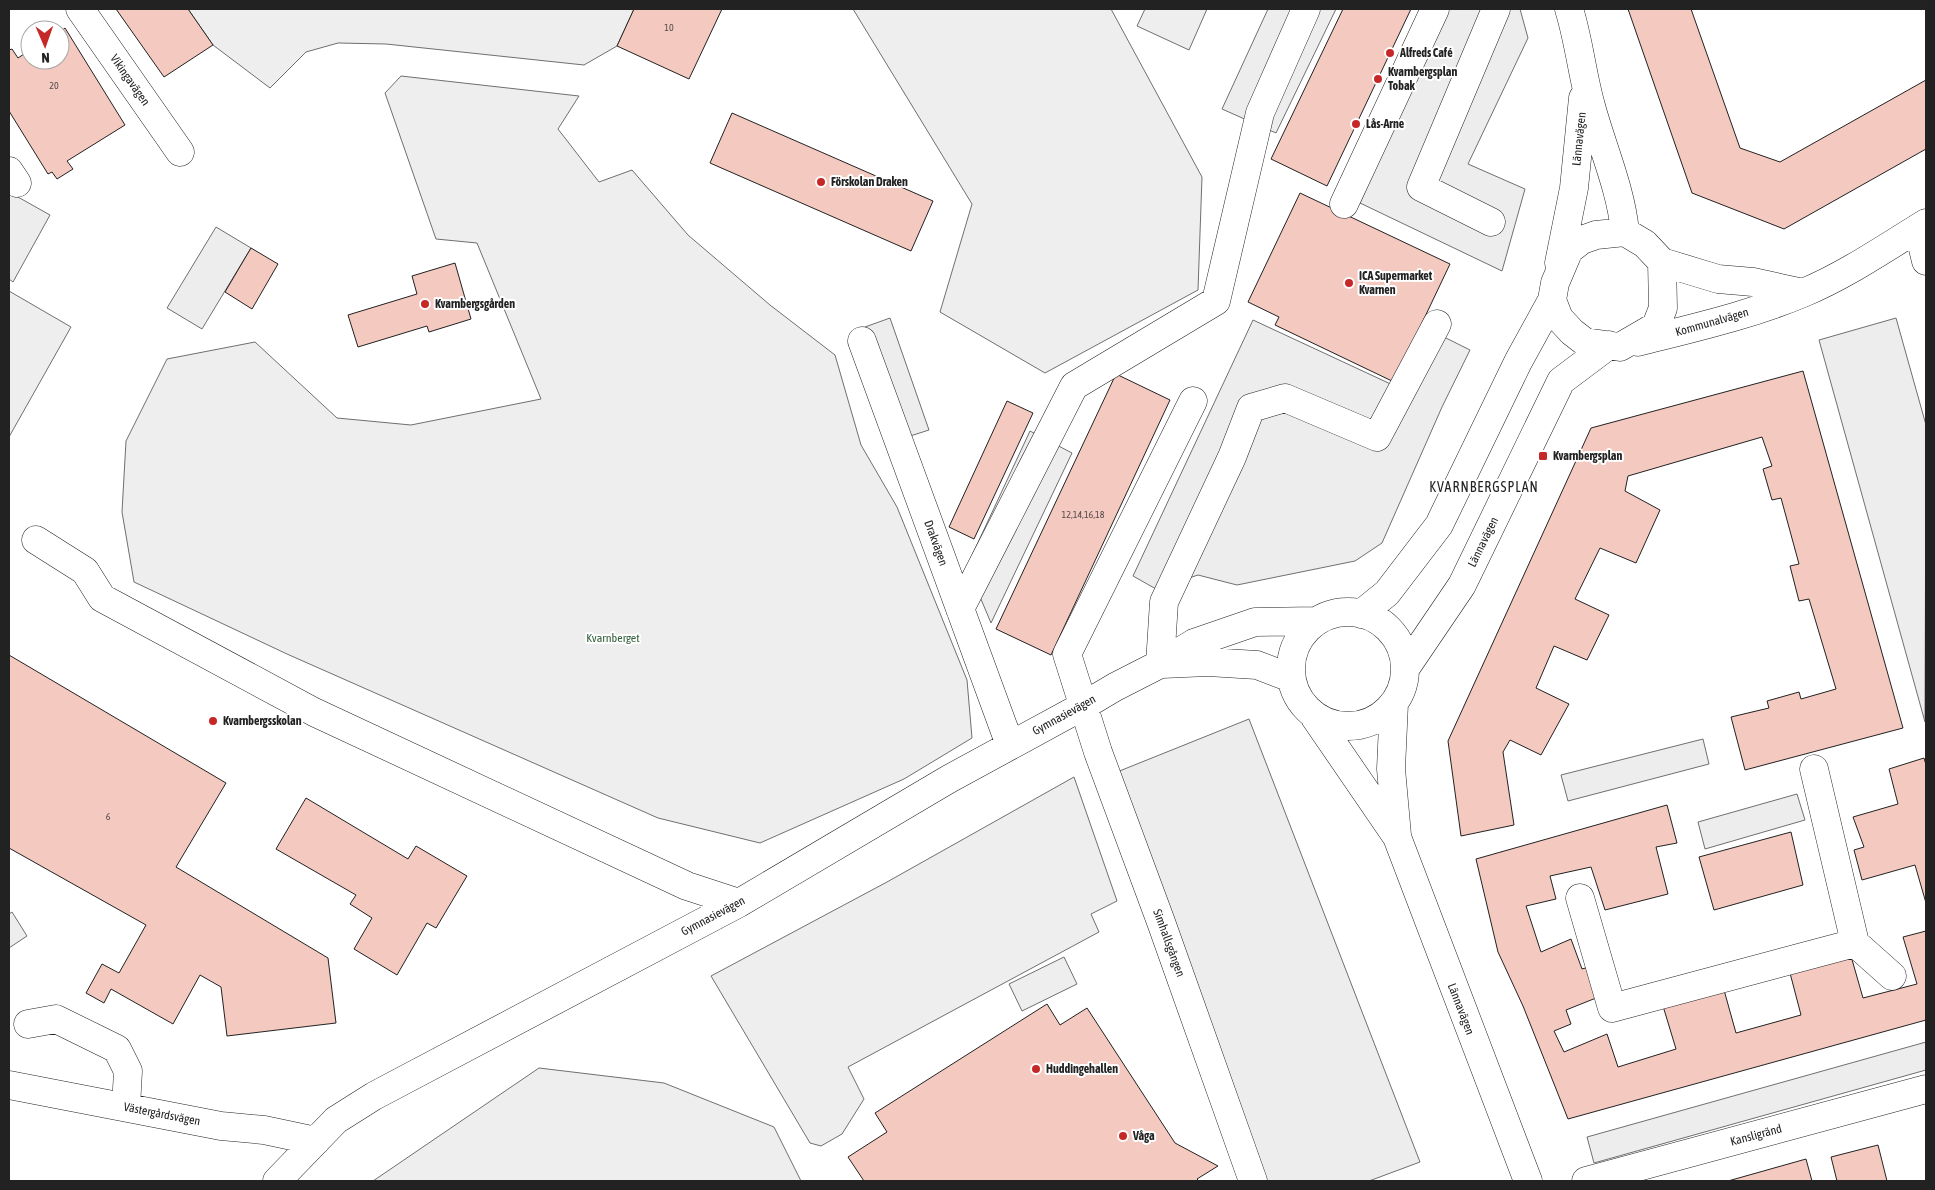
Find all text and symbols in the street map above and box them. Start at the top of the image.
north arrow [20,20,70,70]
house number: 10 [664,22,674,33]
place label: Alfreds Café [1399,46,1453,60]
marker: Alfreds Café [1384,47,1396,59]
text: N [41,50,50,66]
street label: Vikingavägen [107,52,153,108]
place label: Kvarnbergsplan Tobak [1388,65,1457,93]
marker: Kvarnbergsplan Tobak [1372,73,1384,85]
house number: 20 [49,80,59,91]
street label: Lännavägen [1569,111,1589,167]
place label: Lås-Arne [1366,117,1405,131]
marker: Lås-Arne [1350,118,1362,130]
place label: Förskolan Draken [831,175,908,189]
marker: Förskolan Draken [815,176,827,188]
place label: ICA Supermarket Kvarnen [1359,269,1433,297]
marker: ICA Supermarket Kvarnen [1343,277,1355,289]
place label: Kvarnbergsgården [435,297,515,311]
marker: Kvarnbergsgården [419,298,431,310]
street label: Kommunalvägen [1674,305,1750,339]
place label: Kvarnbergsplan [1553,449,1622,463]
marker: Kvarnbergsplan [1537,450,1549,462]
district label: KVARNBERGSPLAN [1429,479,1539,495]
house number: 12,14,16,18 [1062,509,1105,520]
street label: Lännavägen [1465,515,1501,569]
street label: Drakvägen [921,518,951,568]
park label: Kvarnberget [586,631,640,645]
street label: Gymnasievägen [1030,692,1098,738]
place label: Kvarnbergsskolan [223,714,302,728]
marker: Kvarnbergsskolan [207,715,219,727]
house number: 6 [106,811,111,822]
street label: Gymnasievägen [679,893,747,939]
street label: Simhallsgången [1150,907,1188,979]
street label: Lännavägen [1445,981,1477,1037]
place label: Huddingehallen [1046,1062,1118,1076]
marker: Huddingehallen [1030,1063,1042,1075]
street label: Västergårdsvägen [122,1100,202,1128]
street label: Kansligränd [1729,1121,1783,1149]
place label: Våga [1132,1129,1155,1143]
marker: Våga [1117,1130,1129,1142]

